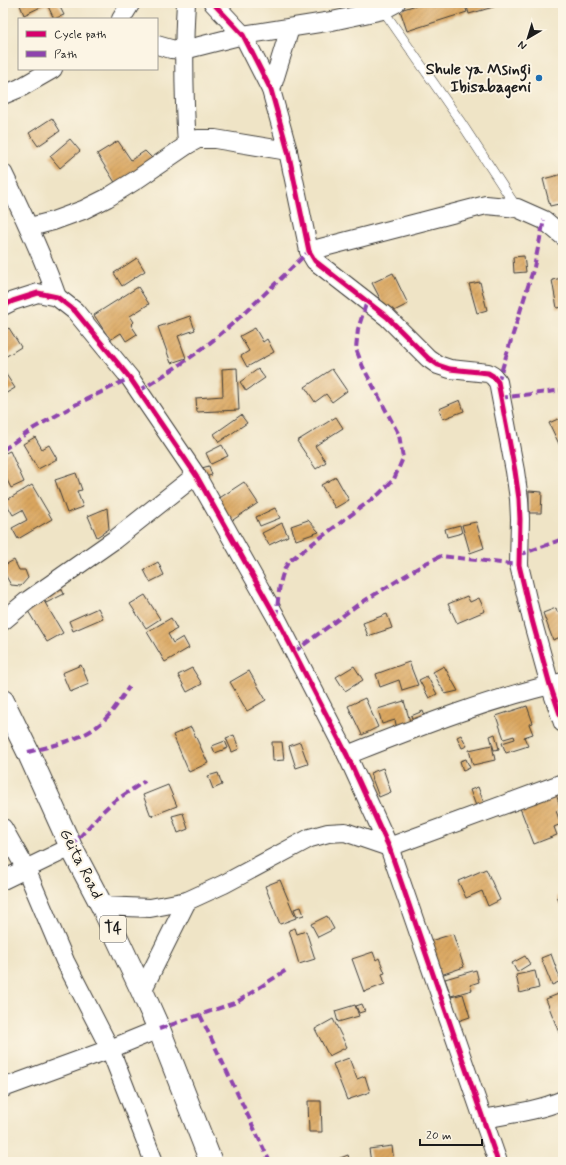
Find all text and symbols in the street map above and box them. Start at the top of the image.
legend [18,18,158,70]
north arrow [508,18,548,58]
text: Cycle path [54,27,106,43]
text: N [515,37,530,53]
text: Path [54,47,77,63]
place label: Shule ya Msingi Ibisabageni [426,59,531,99]
marker: Shule ya Msingi Ibisabageni [534,73,544,83]
street label: Geita Road [54,825,108,903]
road number: T4 [100,916,126,942]
scale bar [420,1121,482,1147]
text: 20 m [426,1128,452,1144]

